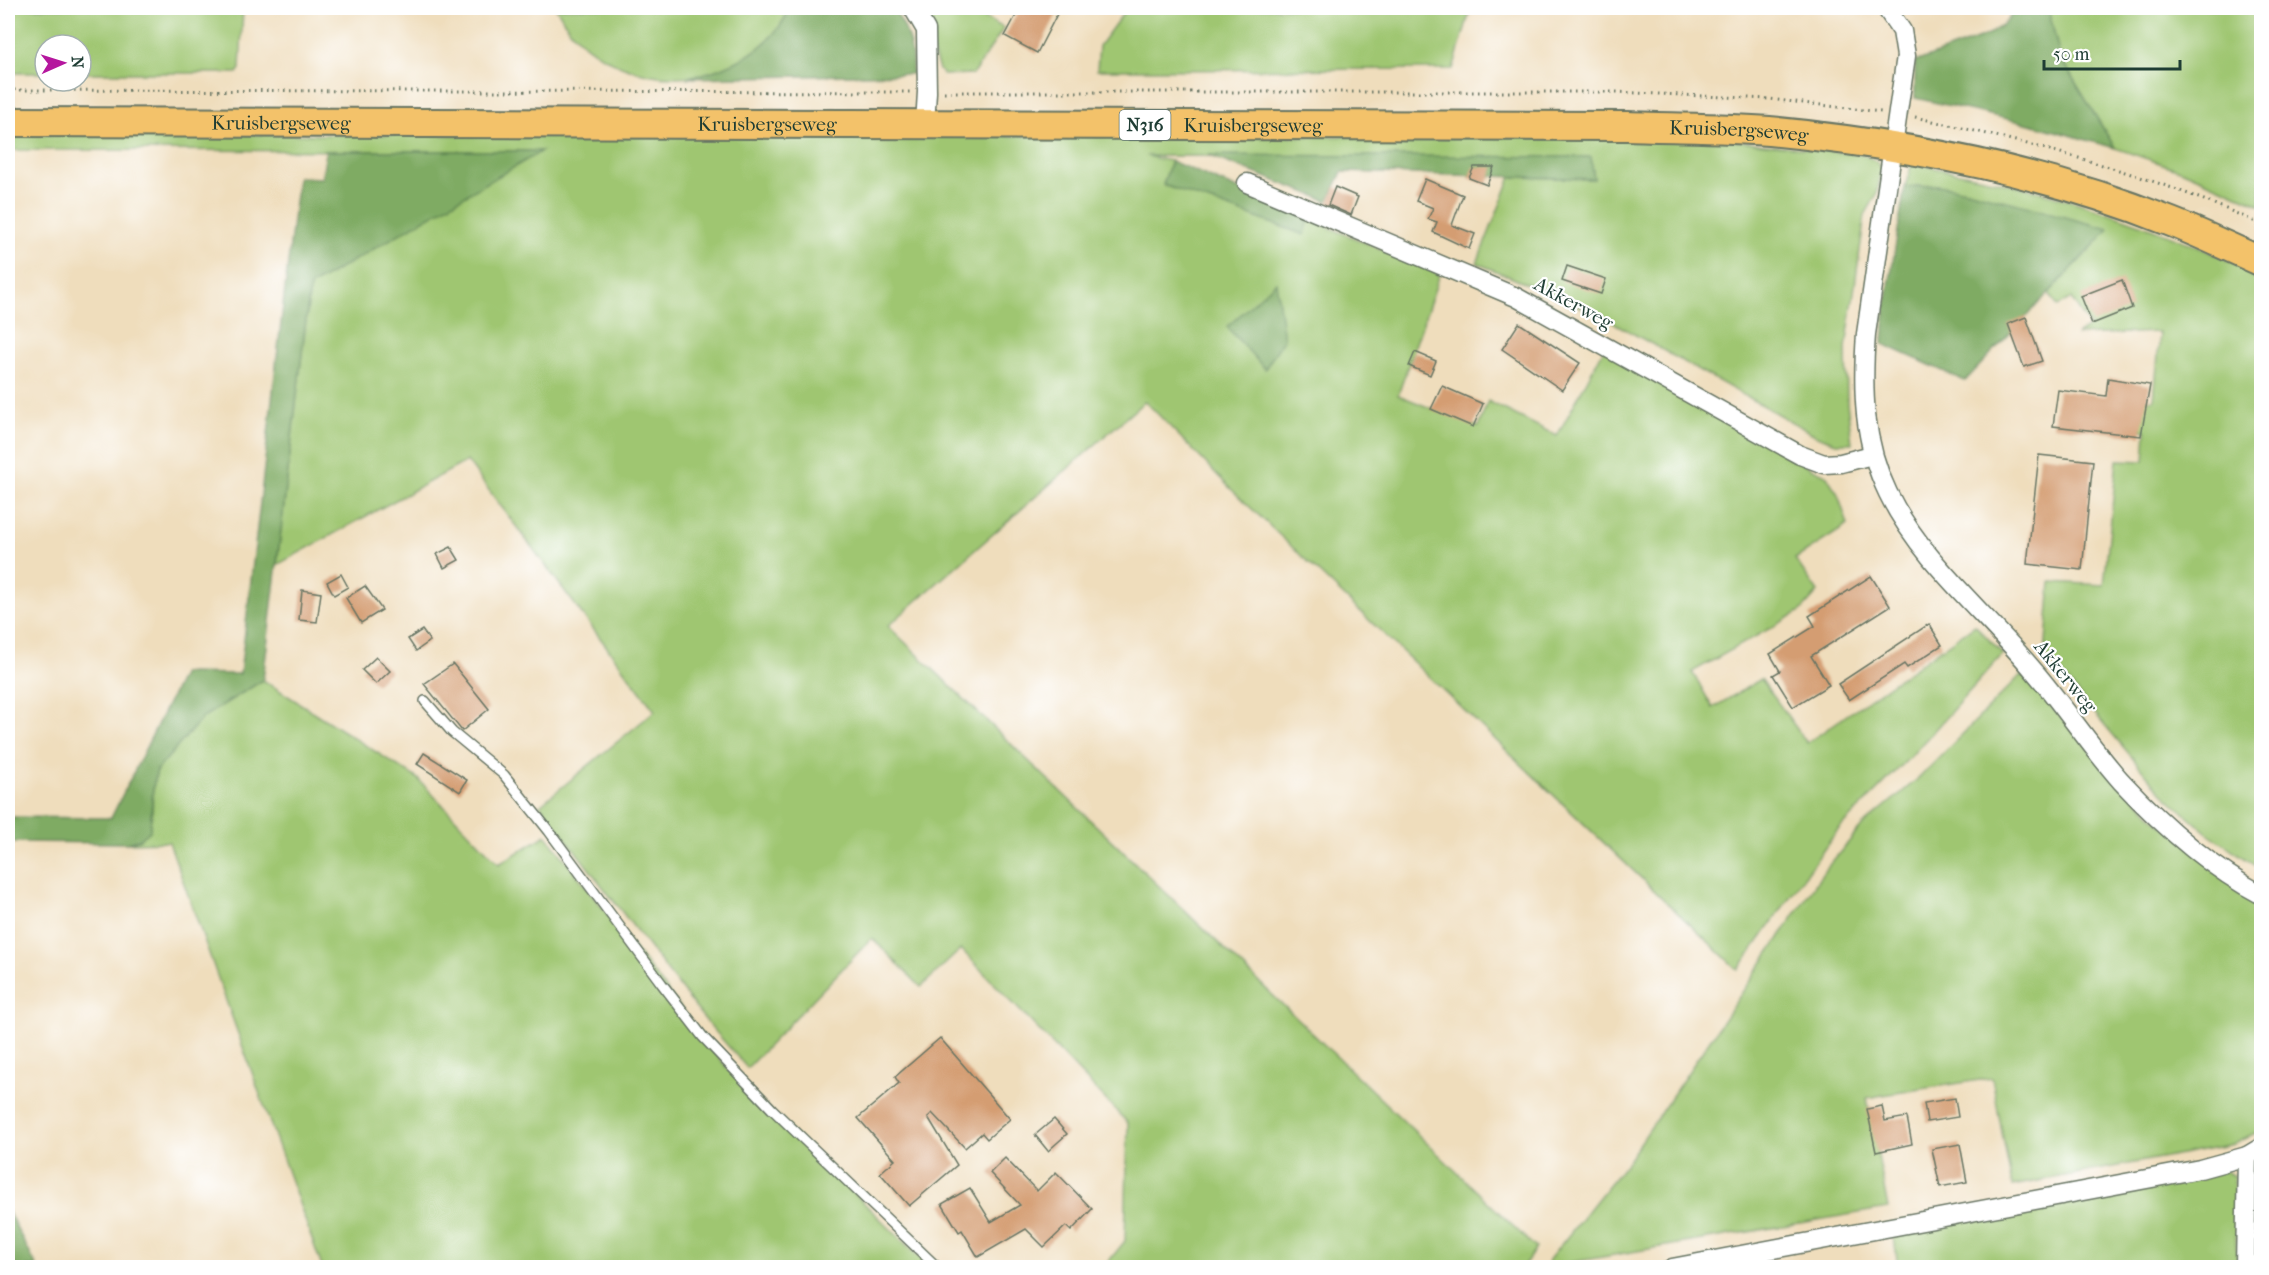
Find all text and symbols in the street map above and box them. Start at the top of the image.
north arrow [33,33,93,93]
scale bar [2044,33,2180,71]
text: 50 m [2053,44,2090,65]
text: N [68,56,87,70]
road number: N316 [1120,110,1170,140]
street label: Kruisbergseweg [211,112,351,135]
street label: Kruisbergseweg [697,113,837,136]
street label: Kruisbergseweg [1183,114,1323,137]
street label: Kruisbergseweg [1669,116,1810,147]
street label: Akkerweg [1529,272,1618,335]
street label: Akkerweg [2029,635,2102,718]

